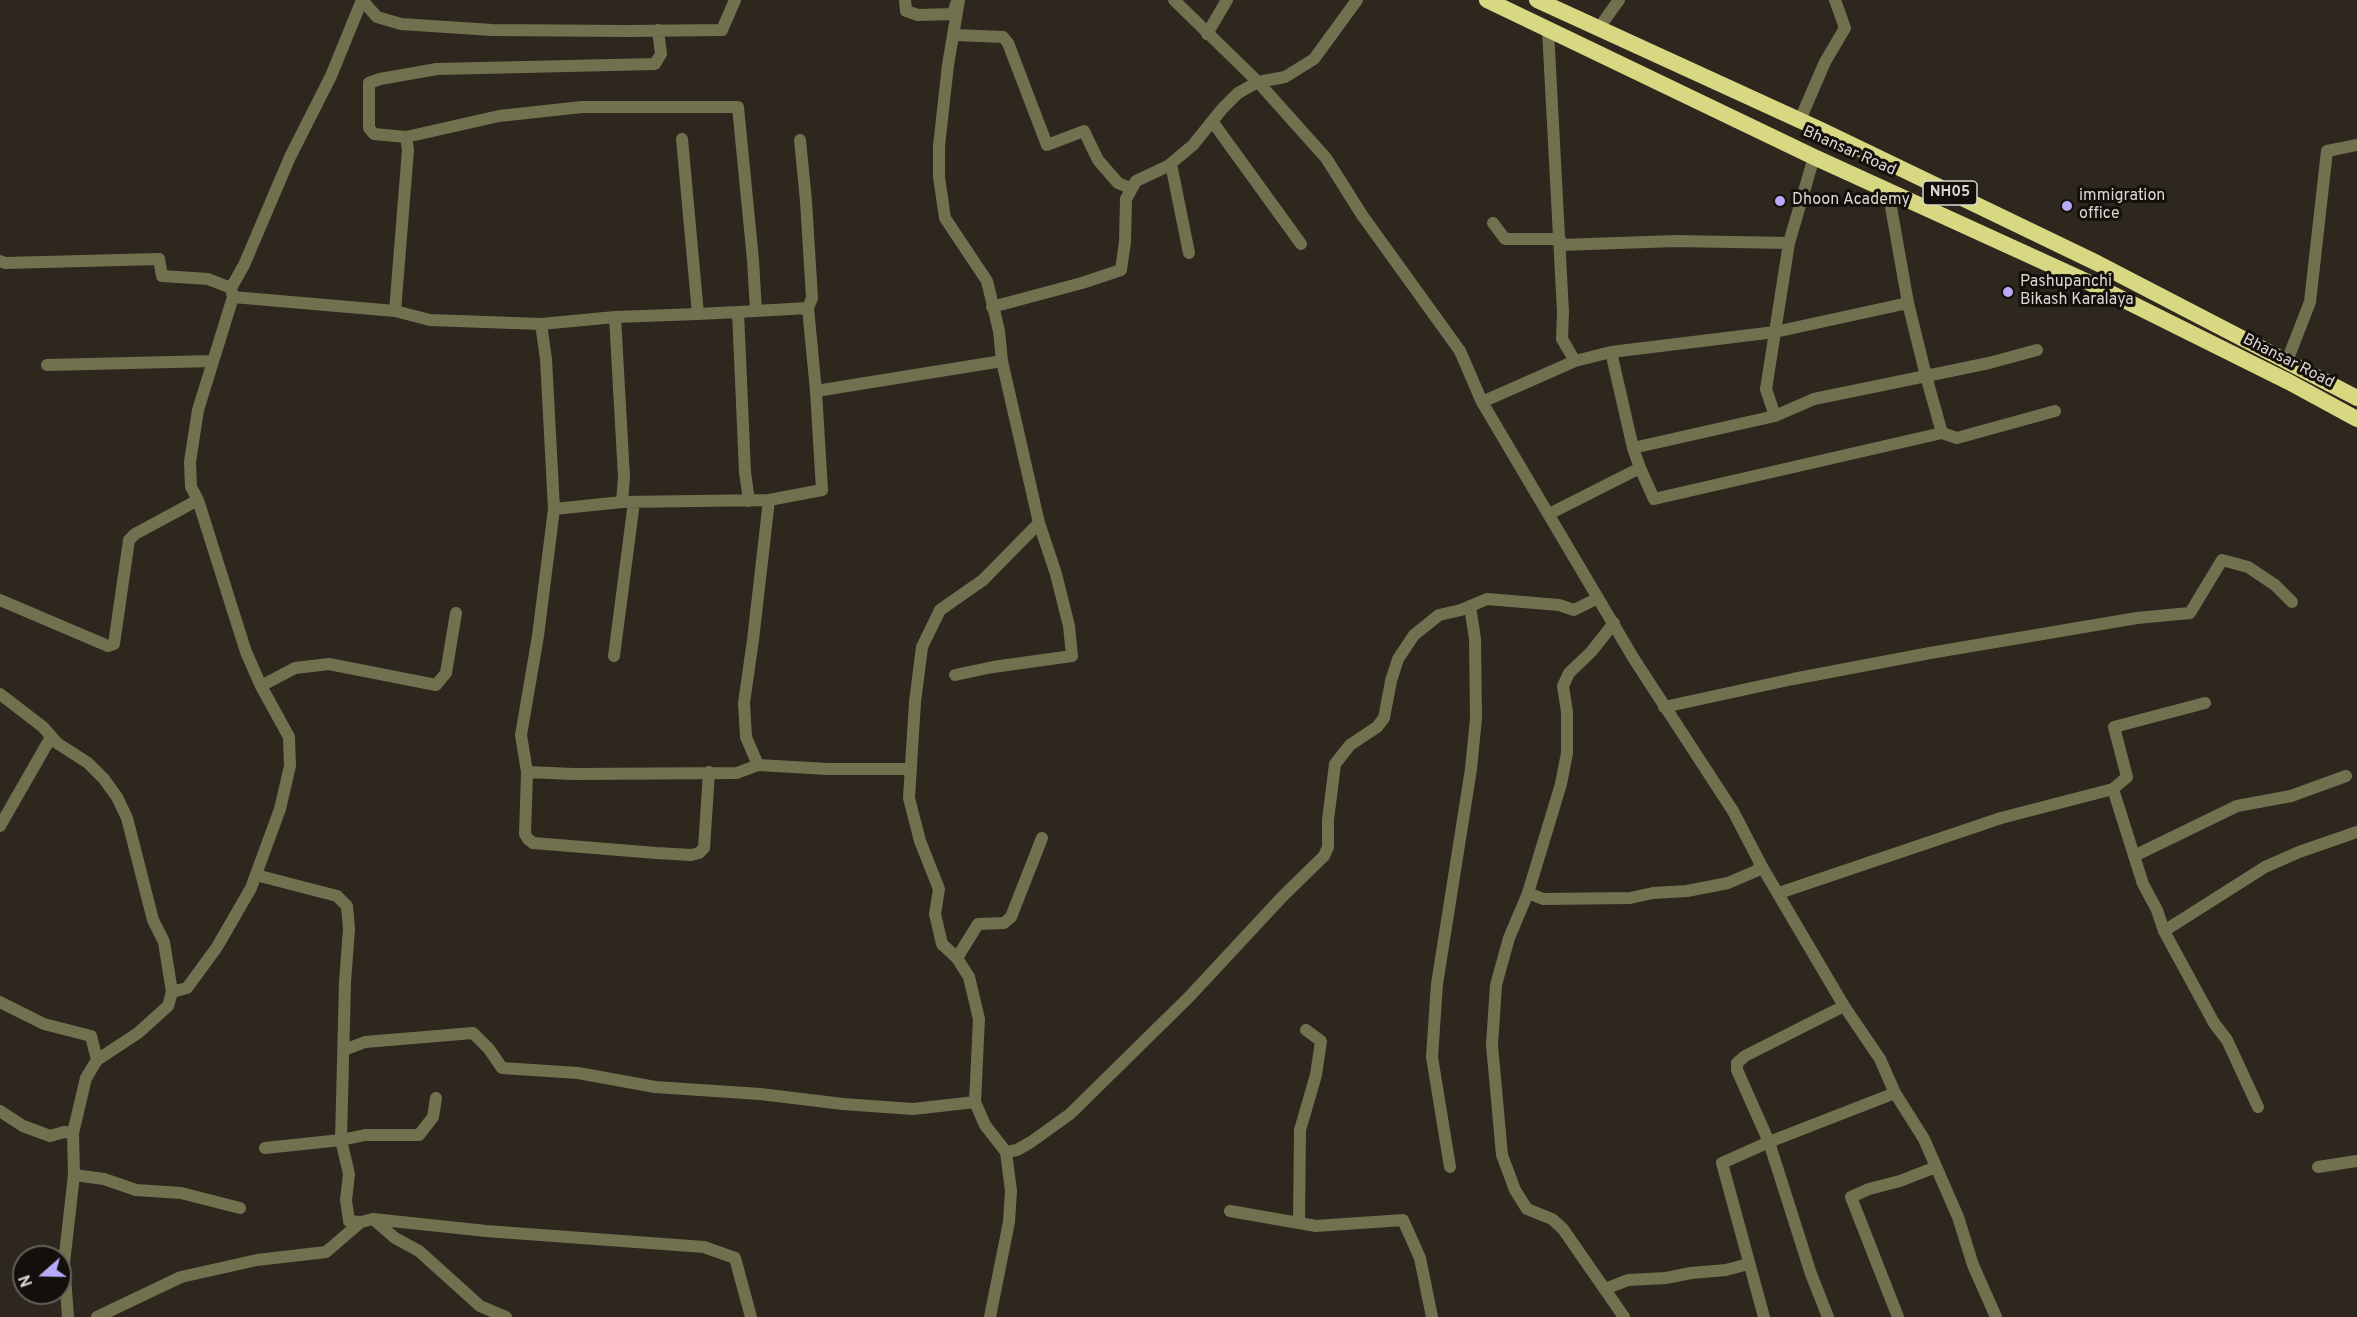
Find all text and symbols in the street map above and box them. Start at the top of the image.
street label: Bhansar Road [1799,123,1899,181]
road number: NH05 [1923,181,1977,205]
place label: immigration office [2079,187,2165,225]
place label: Dhoon Academy [1792,191,1910,211]
marker: Dhoon Academy [1773,194,1787,208]
marker: immigration office [2060,199,2074,213]
place label: Pashupanchi Bikash Karalaya [2020,273,2134,311]
marker: Pashupanchi Bikash Karalaya [2001,285,2015,299]
street label: Bhansar Road [2239,331,2337,393]
north arrow [12,1245,72,1305]
text: N [16,1272,38,1289]

